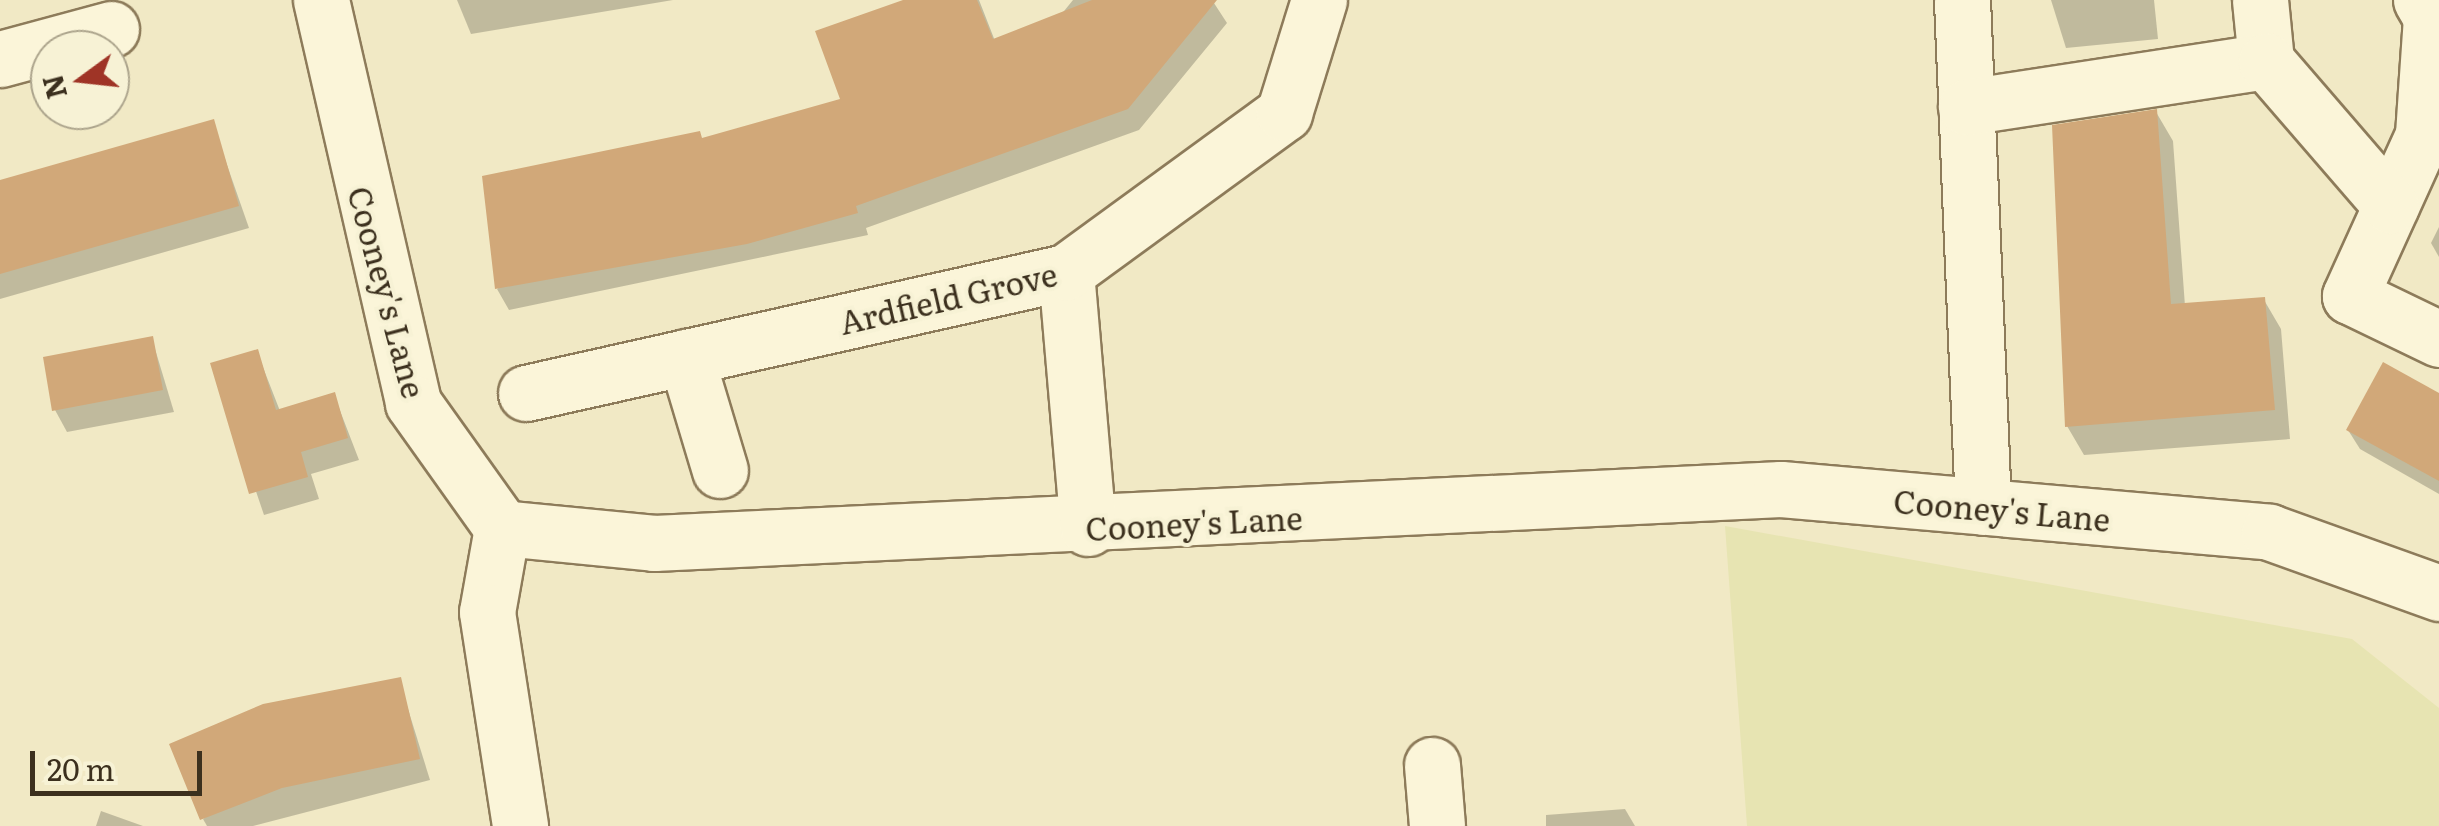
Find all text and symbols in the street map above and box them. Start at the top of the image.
north arrow [30,30,130,130]
text: N [30,70,76,104]
street label: Cooney's Lane [341,182,435,402]
street label: Ardfield Grove [835,253,1061,341]
street label: Cooney's Lane [1892,480,2112,538]
street label: Cooney's Lane [1084,497,1304,547]
scale bar [35,731,208,793]
text: 20 m [47,746,115,790]

